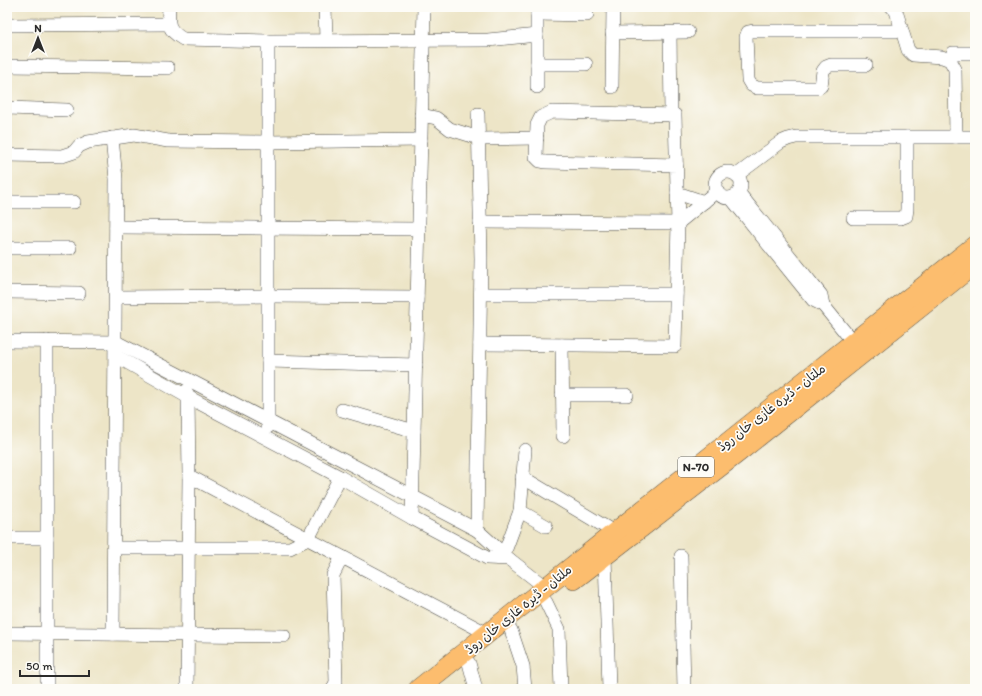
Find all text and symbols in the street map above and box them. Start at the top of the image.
north arrow [18,18,58,58]
text: N [34,22,42,35]
street label: ملتان - ڈیرہ غازی خان روڈ [714,361,829,455]
road number: N-70 [678,457,714,477]
street label: ملتان - ڈیرہ غازی خان روڈ [462,562,575,658]
scale bar [20,652,89,678]
text: 50 m [26,659,52,673]

